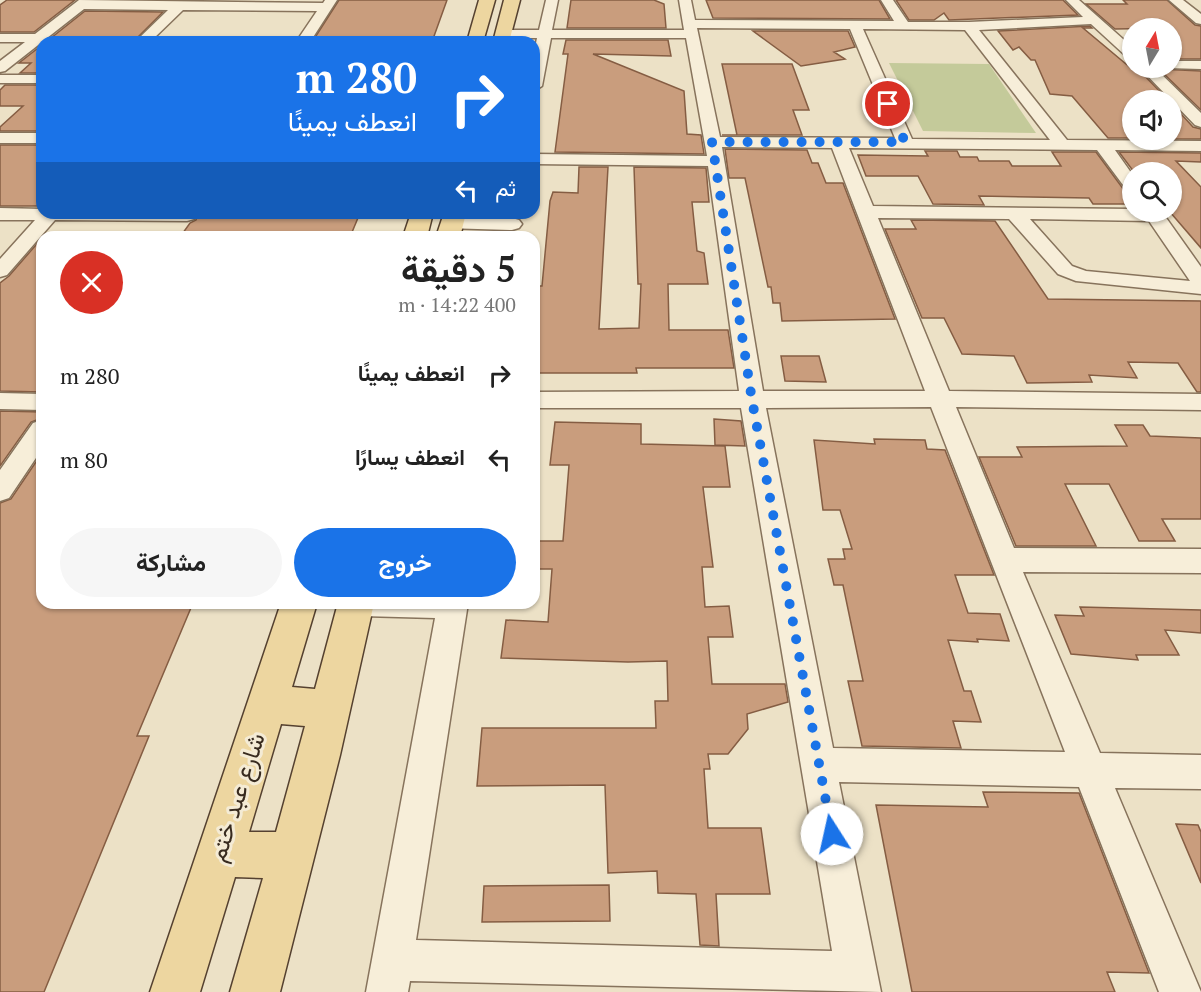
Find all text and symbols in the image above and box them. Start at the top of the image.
north arrow [1122,18,1182,78]
map controls [1122,18,1182,222]
text: 280 m [296,49,417,105]
icon: right [438,60,516,138]
pin [862,78,913,129]
icon: arrive [871,87,904,120]
button: sound [1122,90,1182,150]
text: انعطف يمينًا [288,103,417,139]
button: search [1122,162,1182,222]
text: ثم [495,173,516,202]
icon: left [450,174,483,207]
text: 5 دقيقة [401,245,516,292]
button: close [60,251,123,314]
text: 400 m · 14:22 [398,291,516,318]
text: انعطف يمينًا [358,358,465,387]
icon: right [483,359,516,392]
text: 280 m [60,361,120,390]
text: انعطف يسارًا [355,442,465,471]
icon: left [483,443,516,476]
text: 80 m [60,445,108,474]
button: مشاركة [60,528,282,597]
button: خروج [294,528,516,597]
street label: شارع عبد ختم [200,729,273,866]
position arrow [800,802,864,866]

